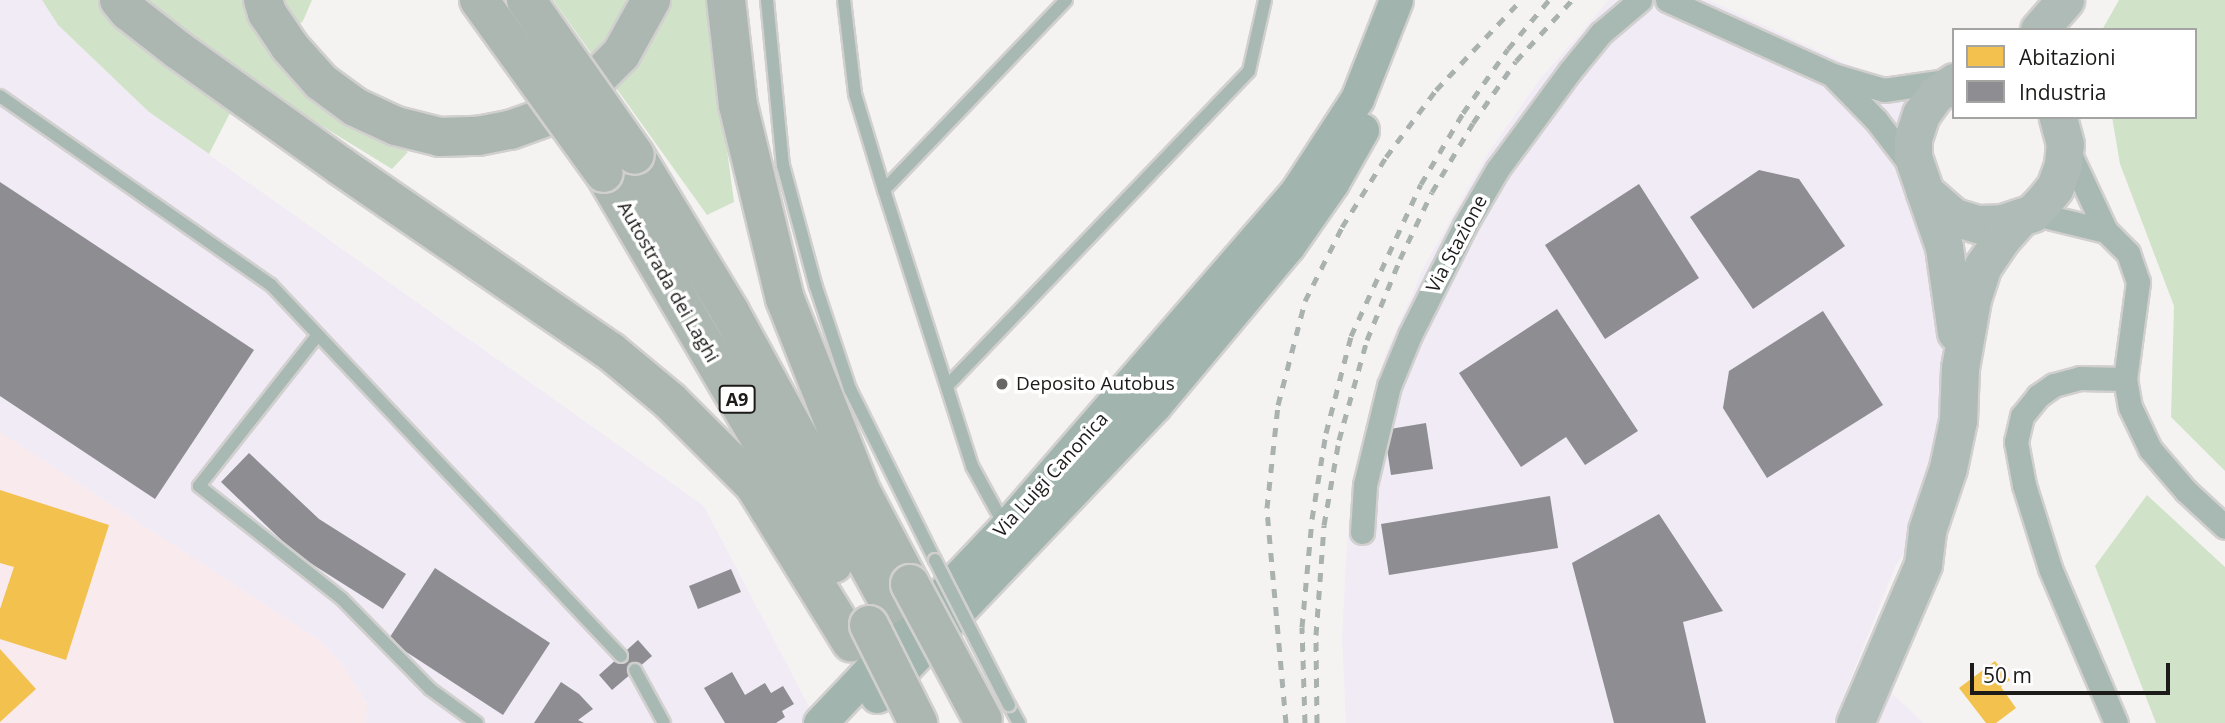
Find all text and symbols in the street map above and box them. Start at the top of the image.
legend [1952,28,2197,119]
text: Abitazioni [2019,43,2116,71]
text: Industria [2019,78,2107,106]
street label: Via Stazione [1422,191,1492,297]
street label: Autostrada dei Laghi [613,197,723,367]
place label: Deposito Autobus [1016,373,1175,395]
marker: Deposito Autobus [994,376,1010,392]
road number: A9 [718,384,756,414]
street label: Via Luigi Canonica [989,408,1113,542]
scale bar [1973,650,2172,694]
text: 50 m [1983,661,2032,689]

